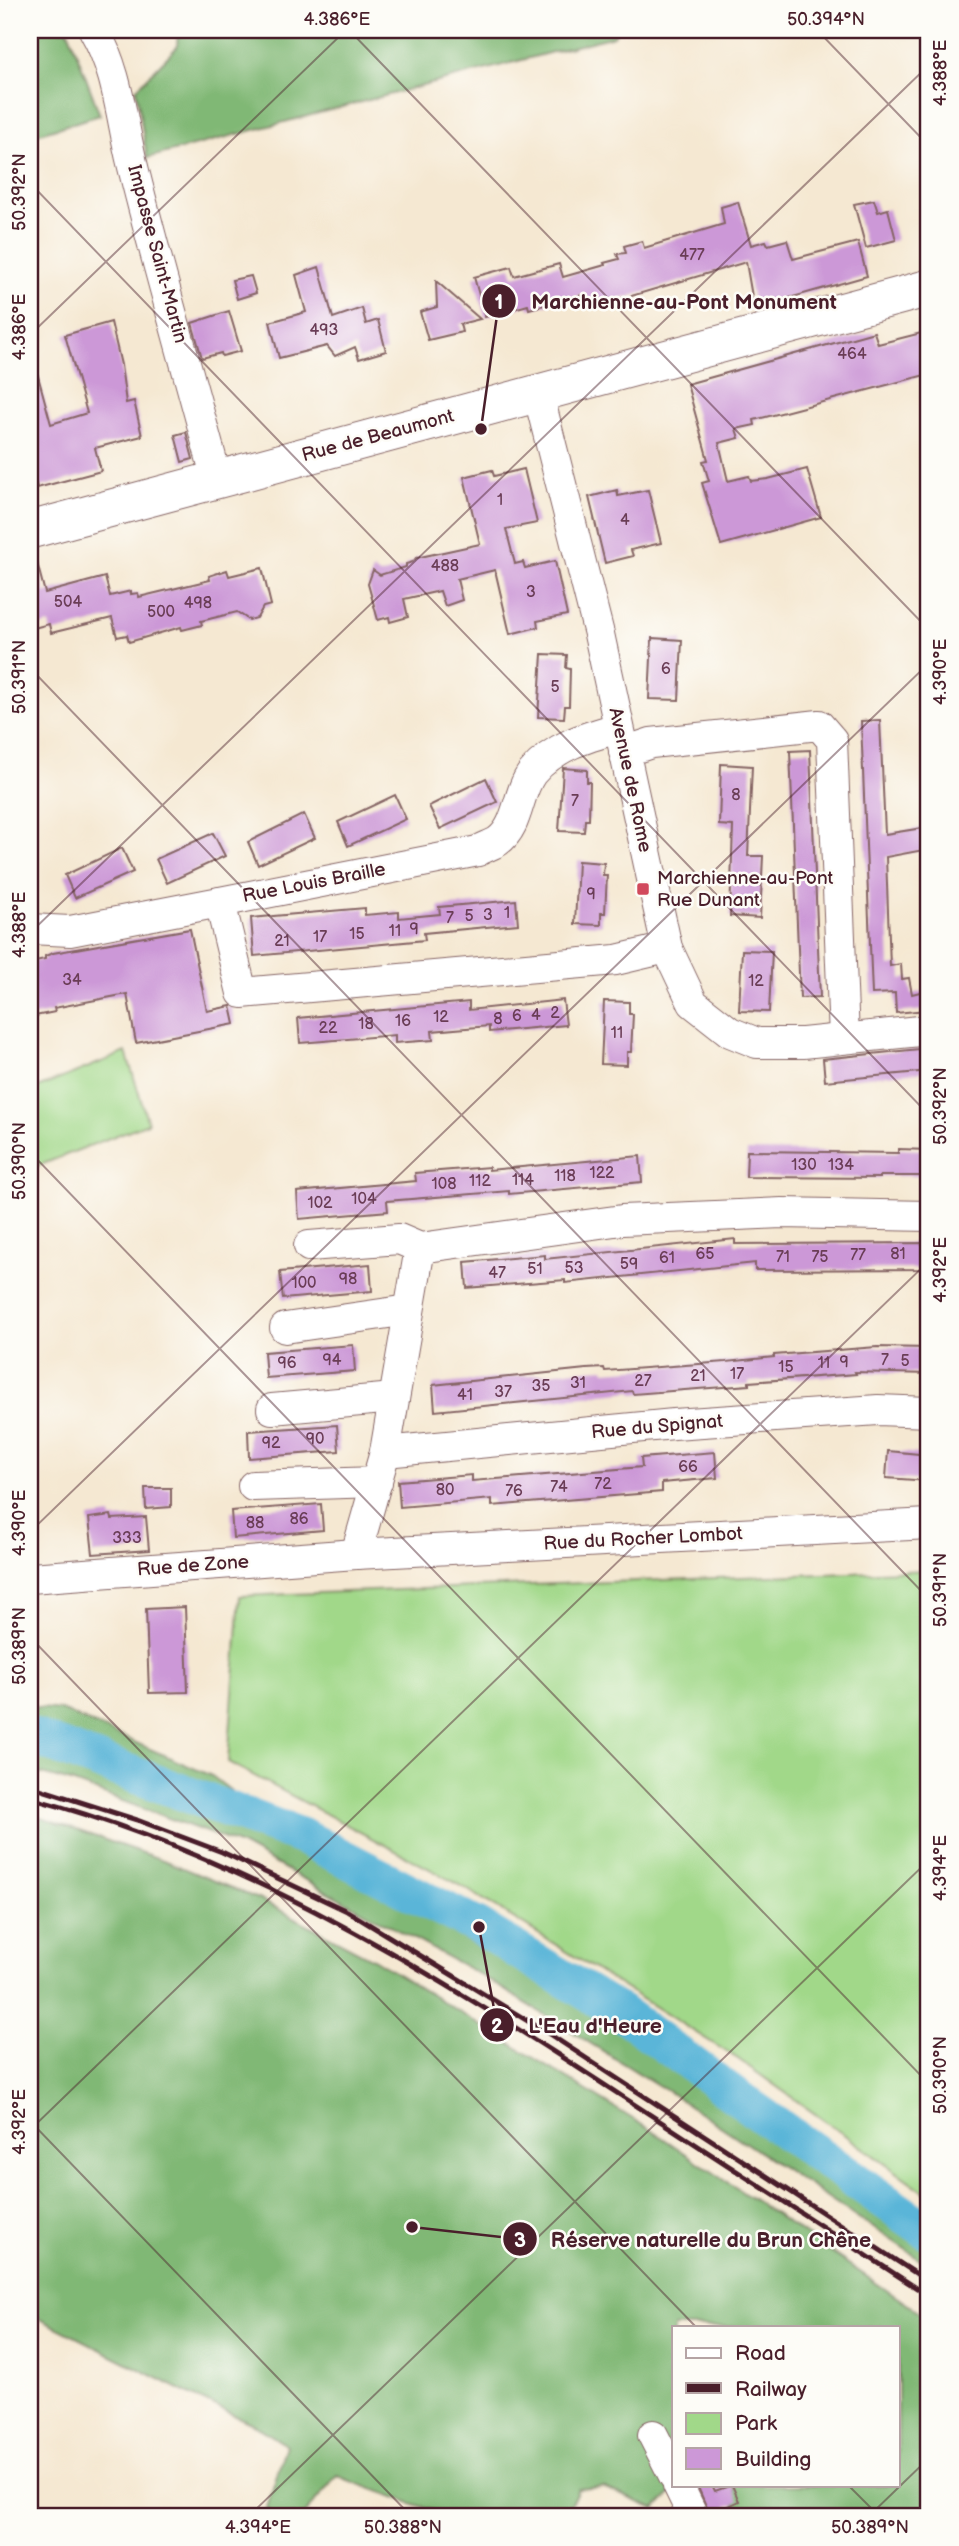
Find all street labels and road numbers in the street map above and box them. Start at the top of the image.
street label: Impasse Saint-Martin [122,162,192,346]
street label: Rue de Beaumont [299,405,457,467]
street label: Avenue de Rome [603,705,657,855]
street label: Rue Louis Braille [240,858,388,908]
street label: Rue du Spignat [590,1410,724,1444]
street label: Rue du Rocher Lombot [543,1522,743,1556]
street label: Rue de Zone [136,1551,250,1581]

